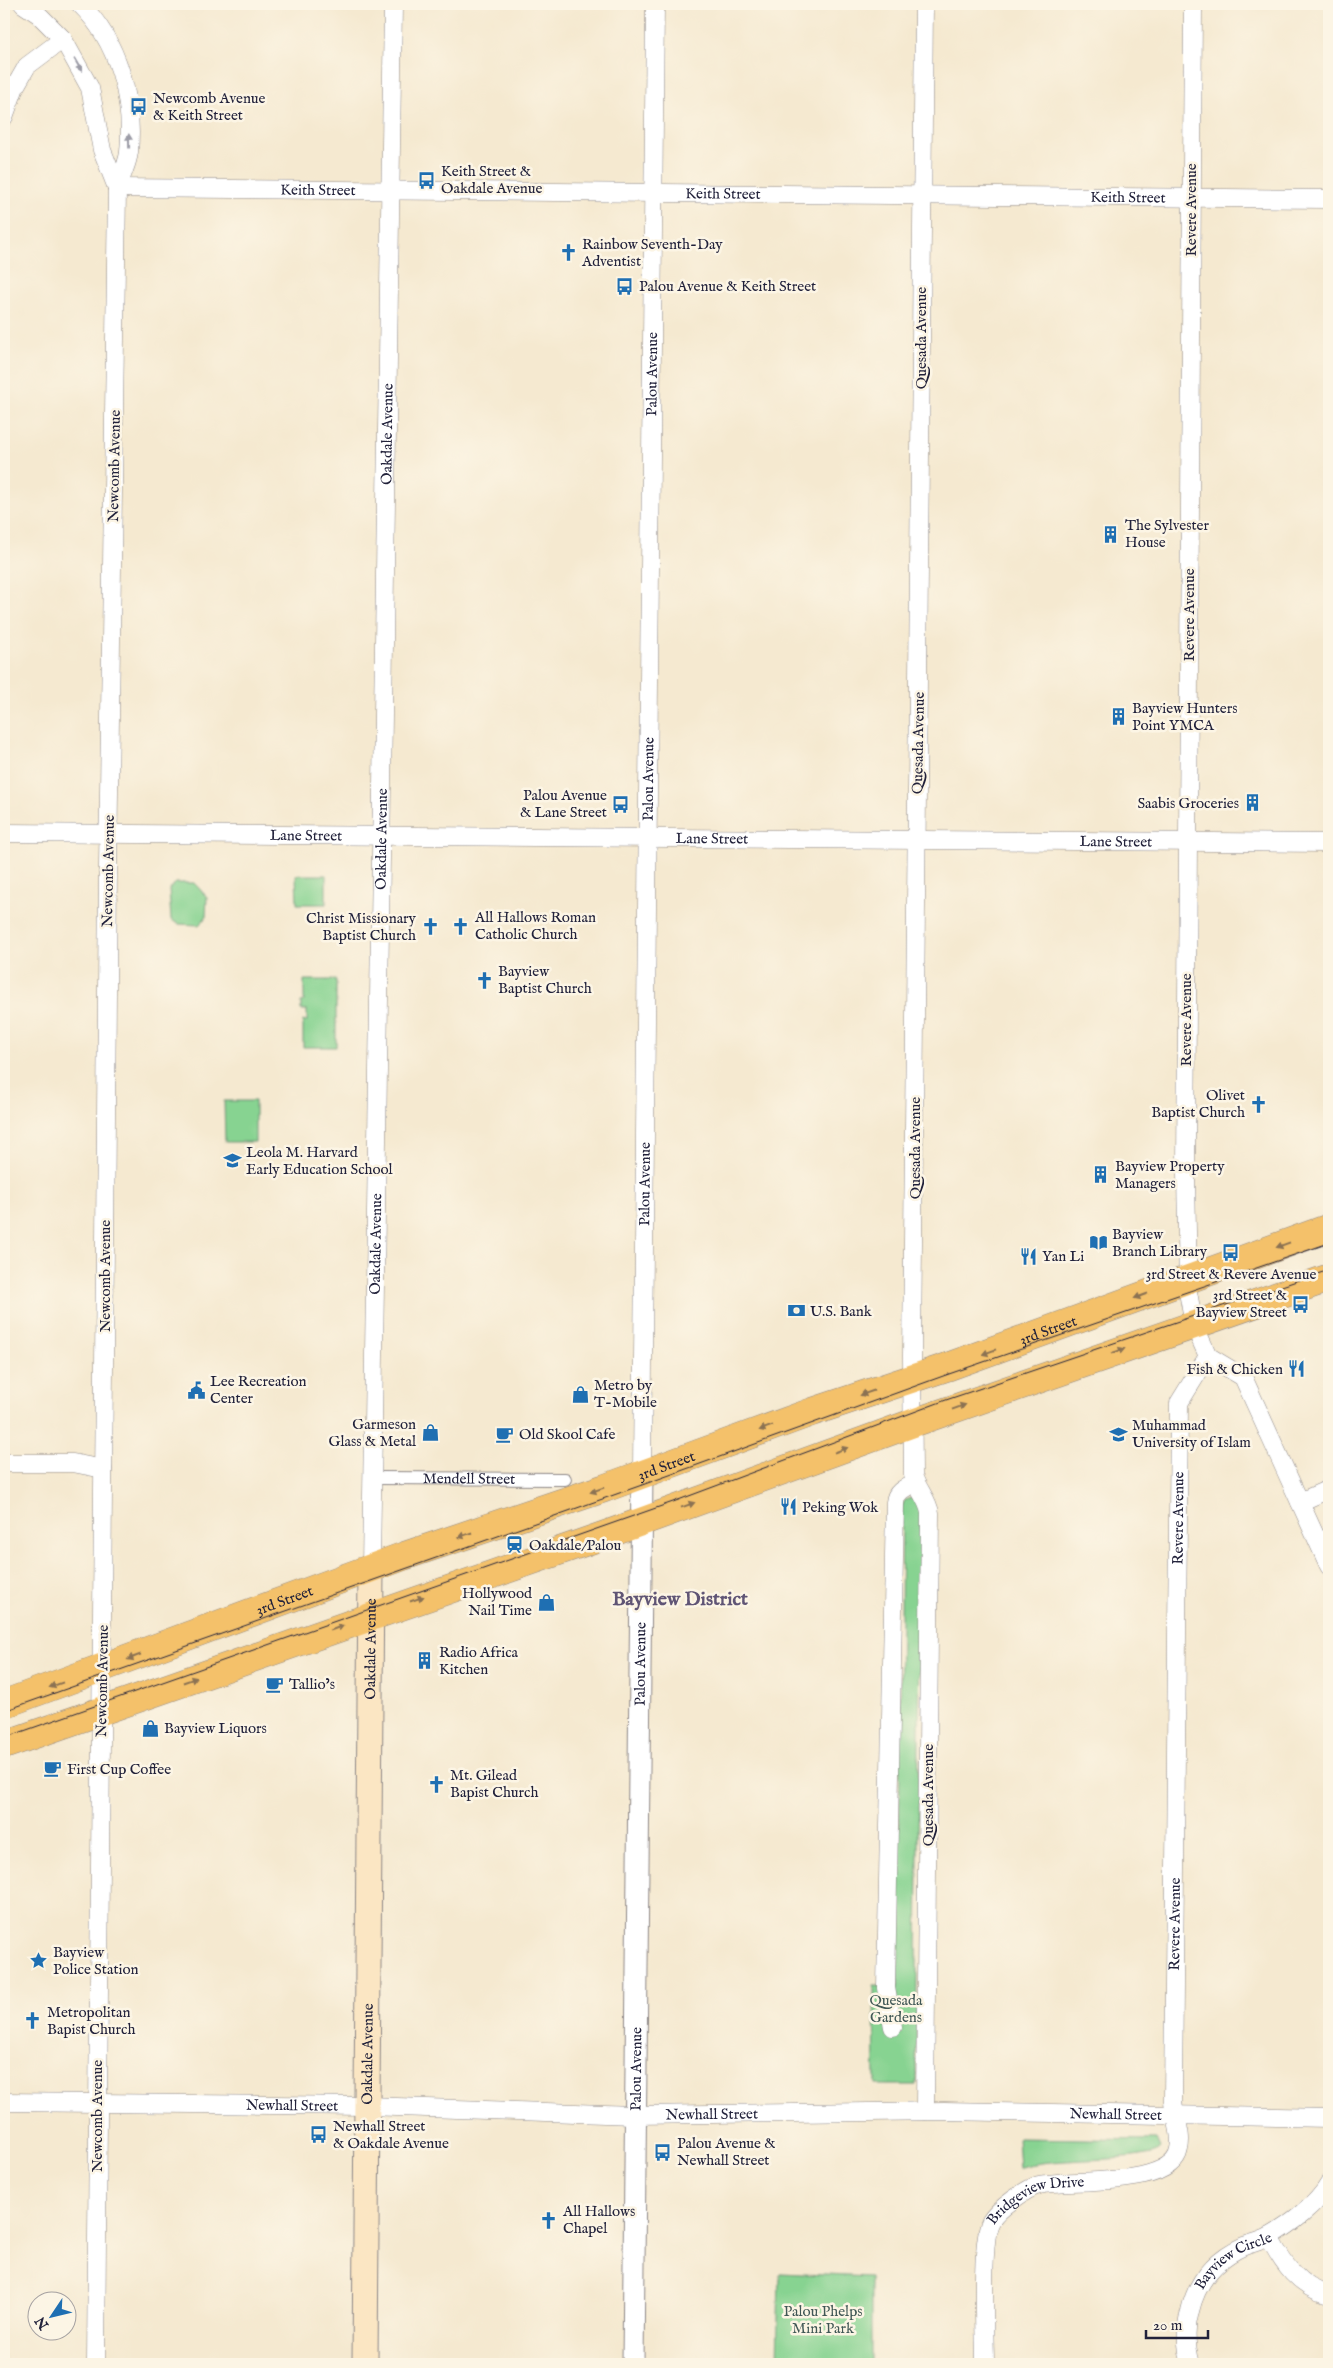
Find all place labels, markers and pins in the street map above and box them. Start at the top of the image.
place label: Newcomb Avenue & Keith Street [153,89,266,125]
bus stop icon: Newcomb Avenue & Keith Street [129,97,149,117]
place label: Keith Street & Oakdale Avenue [441,162,542,198]
bus stop icon: Keith Street & Oakdale Avenue [417,170,437,190]
place label: Rainbow Seventh-Day Adventist [581,235,723,271]
church icon: Rainbow Seventh-Day Adventist [558,243,578,263]
bus stop icon: Palou Avenue & Keith Street [615,276,635,296]
place label: Palou Avenue & Keith Street [639,277,816,296]
place label: The Sylvester House [1125,516,1210,552]
building icon: The Sylvester House [1101,524,1121,544]
place label: Bayview Hunters Point YMCA [1132,699,1237,735]
building icon: Bayview Hunters Point YMCA [1108,707,1128,727]
place label: Palou Avenue & Lane Street [520,786,607,822]
building icon: Saabis Groceries [1243,793,1263,813]
bus stop icon: Palou Avenue & Lane Street [611,794,631,814]
place label: Saabis Groceries [1137,794,1239,813]
place label: All Hallows Roman Catholic Church [474,908,596,944]
place label: Christ Missionary Baptist Church [306,909,417,945]
church icon: All Hallows Roman Catholic Church [451,916,471,936]
church icon: Christ Missionary Baptist Church [420,917,440,937]
place label: Bayview Baptist Church [498,962,592,998]
church icon: Bayview Baptist Church [474,970,494,990]
place label: Olivet Baptist Church [1151,1086,1245,1122]
church icon: Olivet Baptist Church [1249,1094,1269,1114]
place label: Leola M. Harvard Early Education School [246,1143,394,1179]
school or university icon: Leola M. Harvard Early Education School [222,1151,242,1171]
place label: Bayview Property Managers [1115,1157,1225,1193]
building icon: Bayview Property Managers [1091,1165,1111,1185]
place label: Bayview Branch Library [1112,1225,1208,1261]
library icon: Bayview Branch Library [1088,1233,1108,1253]
bus stop icon: 3rd Street & Revere Avenue [1221,1243,1241,1263]
restaurant icon: Yan Li [1018,1246,1038,1266]
place label: Yan Li [1042,1247,1084,1266]
place label: 3rd Street & Revere Avenue [1146,1265,1316,1284]
place label: 3rd Street & Bayview Street [1195,1286,1287,1322]
bus stop icon: 3rd Street & Bayview Street [1291,1294,1311,1314]
bank icon: U.S. Bank [786,1301,806,1321]
place label: U.S. Bank [810,1302,873,1321]
restaurant icon: Fish & Chicken [1287,1359,1307,1379]
place label: Fish & Chicken [1186,1360,1283,1379]
place label: Lee Recreation Center [210,1372,306,1408]
place label: Metro by T-Mobile [594,1376,657,1412]
public building icon: Lee Recreation Center [186,1380,206,1400]
shop icon: Metro by T-Mobile [570,1384,590,1404]
place label: Garmeson Glass & Metal [329,1415,417,1451]
place label: Muhammad University of Islam [1132,1416,1251,1452]
shop icon: Garmeson Glass & Metal [420,1423,440,1443]
cafe icon: Old Skool Cafe [495,1424,515,1444]
school or university icon: Muhammad University of Islam [1108,1424,1128,1444]
place label: Old Skool Cafe [519,1425,615,1444]
restaurant icon: Peking Wok [778,1497,798,1517]
place label: Peking Wok [802,1498,879,1517]
station icon: Oakdale/Palou [505,1535,525,1555]
place label: Oakdale/Palou [529,1536,621,1555]
place label: Hollywood Nail Time [462,1584,533,1620]
shop icon: Hollywood Nail Time [536,1592,556,1612]
place label: Radio Africa Kitchen [439,1643,519,1679]
building icon: Radio Africa Kitchen [415,1651,435,1671]
cafe icon: Tallio’s [265,1674,285,1694]
place label: Tallio’s [289,1675,335,1694]
shop icon: Bayview Liquors [140,1718,160,1738]
place label: Bayview Liquors [164,1719,267,1738]
cafe icon: First Cup Coffee [43,1759,63,1779]
place label: First Cup Coffee [67,1760,171,1779]
place label: Mt. Gilead Bapist Church [450,1766,539,1802]
church icon: Mt. Gilead Bapist Church [426,1774,446,1794]
place label: Bayview Police Station [53,1943,139,1979]
place icon: Bayview Police Station [29,1951,49,1971]
place label: Metropolitan Bapist Church [47,2003,136,2039]
church icon: Metropolitan Bapist Church [23,2011,43,2031]
place label: Newhall Street & Oakdale Avenue [333,2117,449,2153]
bus stop icon: Newhall Street & Oakdale Avenue [309,2125,329,2145]
place label: Palou Avenue & Newhall Street [677,2134,776,2170]
bus stop icon: Palou Avenue & Newhall Street [653,2142,673,2162]
place label: All Hallows Chapel [562,2202,635,2238]
church icon: All Hallows Chapel [539,2210,559,2230]

